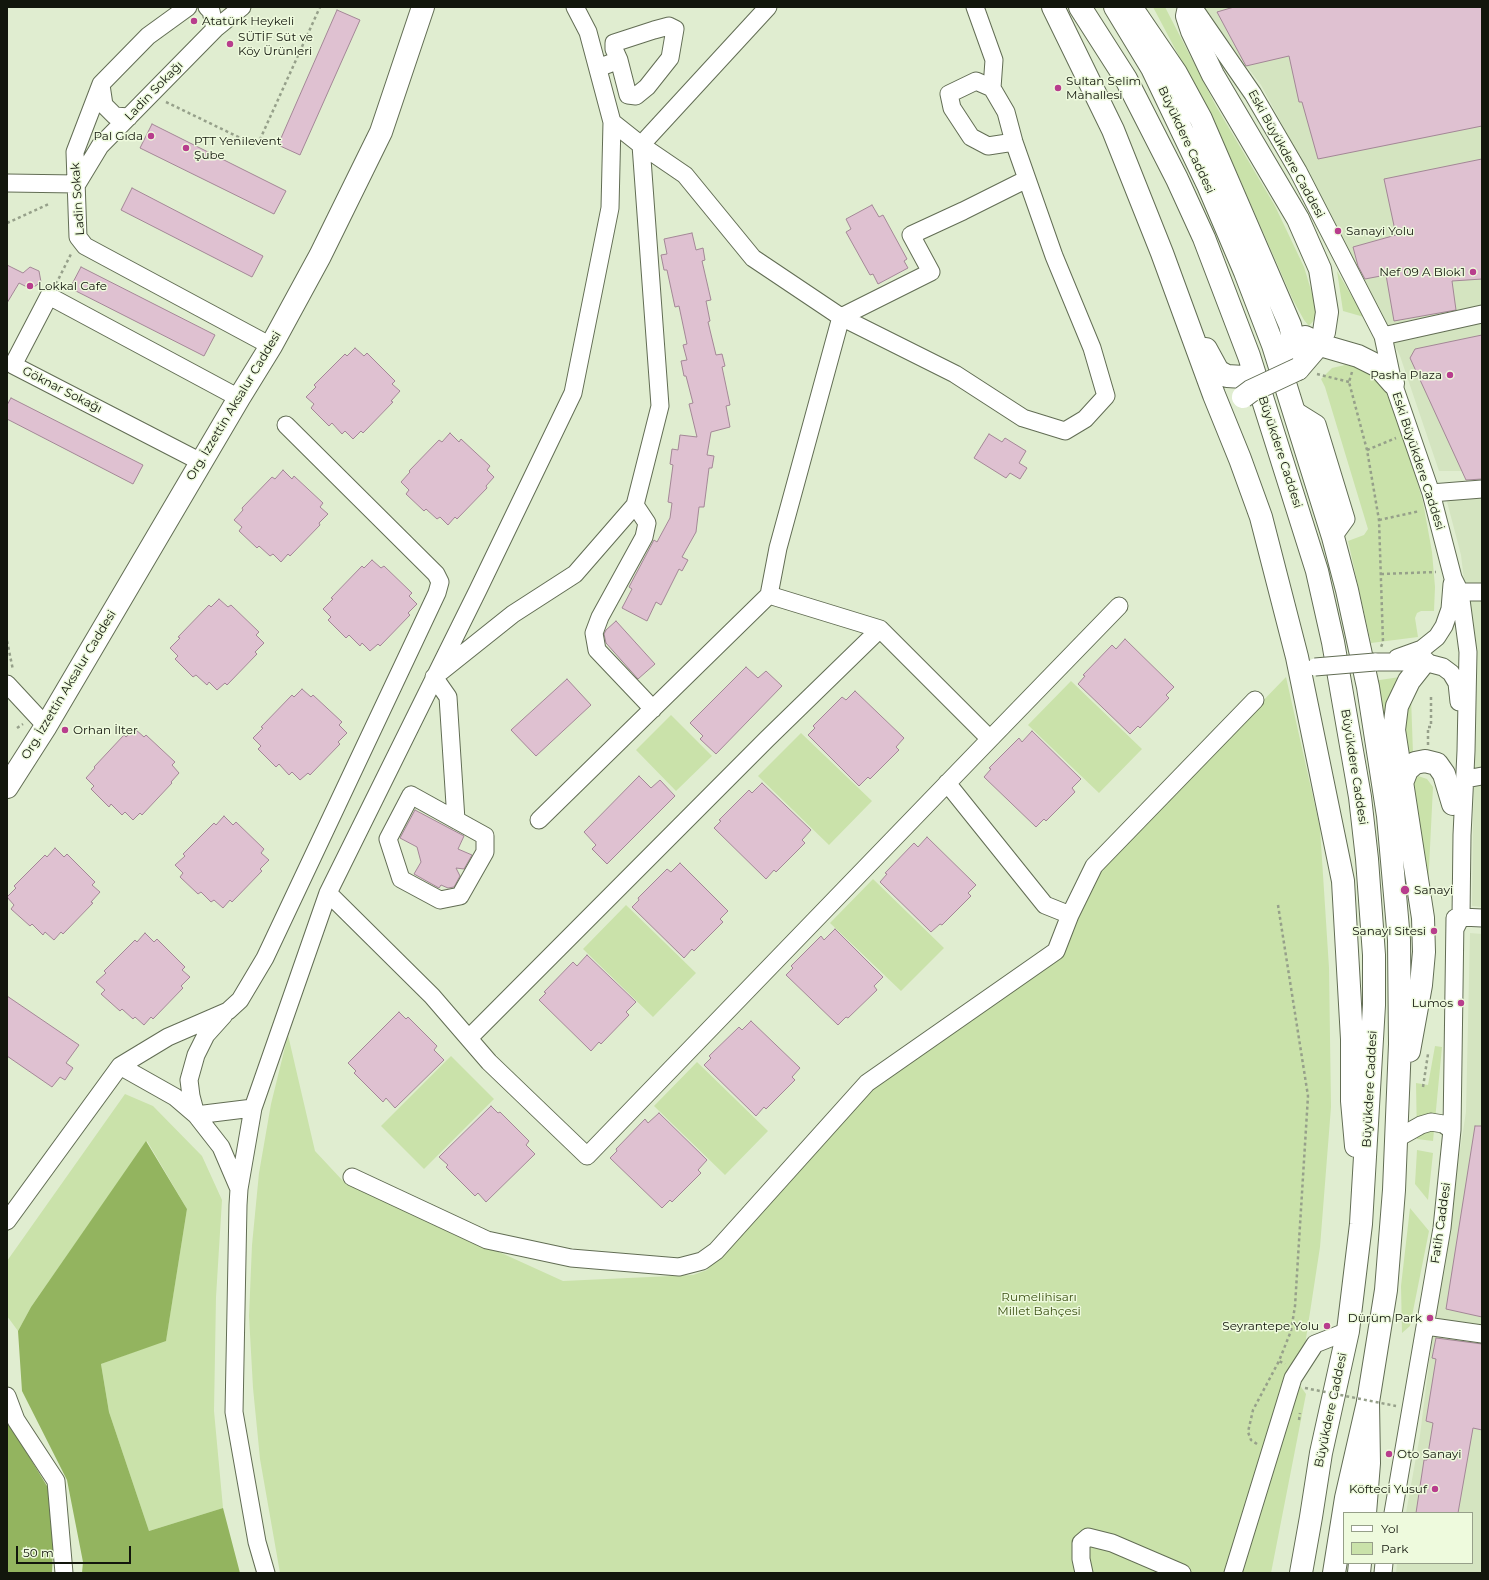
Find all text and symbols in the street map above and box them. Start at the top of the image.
place label: Atatürk Heykeli [202,14,294,28]
marker: Atatürk Heykeli [189,16,199,26]
place label: SÜTİF Süt ve Köy Ürünleri [238,30,313,58]
marker: SÜTİF Süt ve Köy Ürünleri [225,39,235,49]
street label: Ladin Sokağı [122,58,186,124]
place label: Sultan Selim Mahallesi [1066,74,1141,102]
marker: Sultan Selim Mahallesi [1053,83,1063,93]
street label: Büyükdere Caddesi [1155,84,1217,196]
street label: Eski Büyükdere Caddesi [1245,87,1327,221]
place label: Pal Gıda [93,129,143,143]
marker: Pal Gıda [146,131,156,141]
place label: PTT Yenilevent Şube [194,134,282,162]
marker: PTT Yenilevent Şube [181,143,191,153]
street label: Ladin Sokak [68,162,88,236]
place label: Sanayi Yolu [1346,224,1414,238]
marker: Sanayi Yolu [1333,226,1343,236]
place label: Nef 09 A Blok1 [1379,265,1465,279]
marker: Nef 09 A Blok1 [1468,267,1478,277]
place label: Lokkal Cafe [38,279,107,293]
marker: Lokkal Cafe [25,281,35,291]
street label: Org. İzzettin Aksalur Caddesi [184,329,284,483]
street label: Göknar Sokağı [20,364,104,416]
place label: Pasha Plaza [1370,368,1442,382]
marker: Pasha Plaza [1445,370,1455,380]
street label: Eski Büyükdere Caddesi [1389,390,1447,532]
street label: Büyükdere Caddesi [1255,394,1305,510]
street label: Org. İzzettin Aksalur Caddesi [19,608,119,762]
street label: Büyükdere Caddesi [1338,708,1370,826]
place label: Orhan İlter [73,723,138,737]
marker: Orhan İlter [60,725,70,735]
place label: Sanayi [1414,883,1453,897]
marker: Sanayi [1399,884,1411,896]
place label: Sanayi Sitesi [1352,924,1426,938]
marker: Sanayi Sitesi [1429,926,1439,936]
place label: Lumos [1412,996,1453,1010]
marker: Lumos [1456,998,1466,1008]
street label: Büyükdere Caddesi [1360,1030,1380,1148]
street label: Fatih Caddesi [1428,1181,1454,1265]
park label: Rumelihisarı Millet Bahçesi [997,1290,1081,1318]
place label: Dürüm Park [1348,1311,1422,1325]
marker: Dürüm Park [1425,1313,1435,1323]
place label: Seyrantepe Yolu [1222,1319,1319,1333]
marker: Seyrantepe Yolu [1322,1321,1332,1331]
street label: Büyükdere Caddesi [1312,1351,1350,1469]
place label: Oto Sanayi [1397,1447,1462,1461]
marker: Oto Sanayi [1384,1449,1394,1459]
place label: Köfteci Yusuf [1349,1482,1427,1496]
marker: Köfteci Yusuf [1430,1484,1440,1494]
legend [1343,1512,1473,1564]
text: Yol [1381,1521,1399,1536]
scale bar [18,1538,133,1564]
text: Park [1381,1541,1408,1556]
text: 50 m [23,1545,54,1560]

